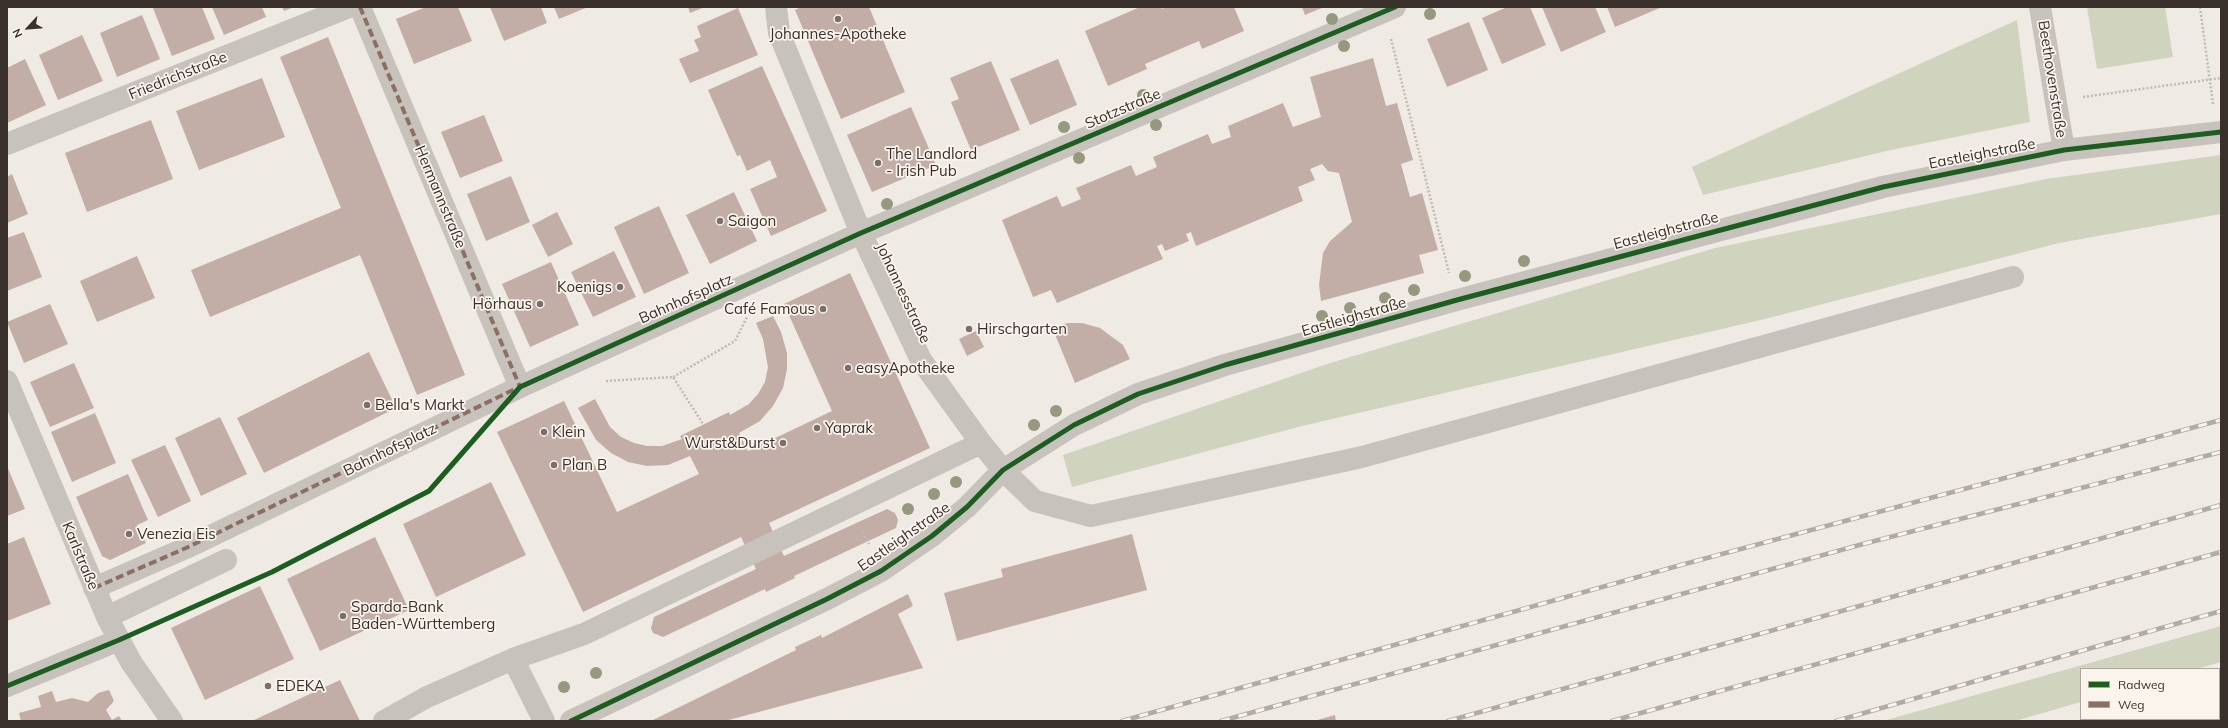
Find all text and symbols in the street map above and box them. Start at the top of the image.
north arrow [8,8,48,48]
marker: Johannes-Apotheke [833,14,843,24]
street label: Beethovenstraße [2034,19,2070,139]
place label: Johannes-Apotheke [769,25,907,43]
text: N [9,26,25,40]
street label: Friedrichstraße [126,48,230,104]
street label: Stotzstraße [1082,85,1164,133]
street label: Eastleighstraße [1927,135,2037,173]
street label: Hermannstraße [410,143,470,251]
place label: The Landlord - Irish Pub [886,145,977,180]
marker: The Landlord - Irish Pub [873,158,883,168]
street label: Eastleighstraße [1611,208,1721,254]
place label: Saigon [728,212,776,230]
marker: Saigon [715,216,725,226]
street label: Johannesstraße [872,240,934,346]
street label: Bahnhofsplatz [636,270,736,328]
place label: Koenigs [557,278,612,296]
marker: Koenigs [615,282,625,292]
street label: Eastleighstraße [1300,293,1408,341]
place label: Hörhaus [473,295,532,313]
marker: Hörhaus [535,299,545,309]
place label: Café Famous [724,300,815,318]
marker: Café Famous [818,304,828,314]
place label: Hirschgarten [977,320,1067,338]
marker: Hirschgarten [964,324,974,334]
place label: easyApotheke [856,359,955,377]
marker: easyApotheke [843,363,853,373]
place label: Bella's Markt [375,396,464,414]
marker: Bella's Markt [362,400,372,410]
place label: Yaprak [825,419,873,437]
street label: Bahnhofsplatz [341,420,439,480]
place label: Klein [552,423,586,441]
marker: Yaprak [812,423,822,433]
marker: Klein [539,427,549,437]
place label: Wurst&Durst [685,434,775,452]
marker: Wurst&Durst [778,438,788,448]
place label: Plan B [562,456,607,474]
marker: Plan B [549,460,559,470]
street label: Eastleighstraße [855,499,953,575]
street label: Karlstraße [58,519,102,593]
place label: Venezia Eis [137,525,216,543]
marker: Venezia Eis [124,529,134,539]
place label: Sparda-Bank Baden-Württemberg [351,598,495,633]
marker: Sparda-Bank Baden-Württemberg [338,611,348,621]
legend [2080,668,2220,720]
place label: EDEKA [276,677,325,695]
text: Radweg [2118,677,2165,692]
marker: EDEKA [263,681,273,691]
text: Weg [2118,697,2144,712]

